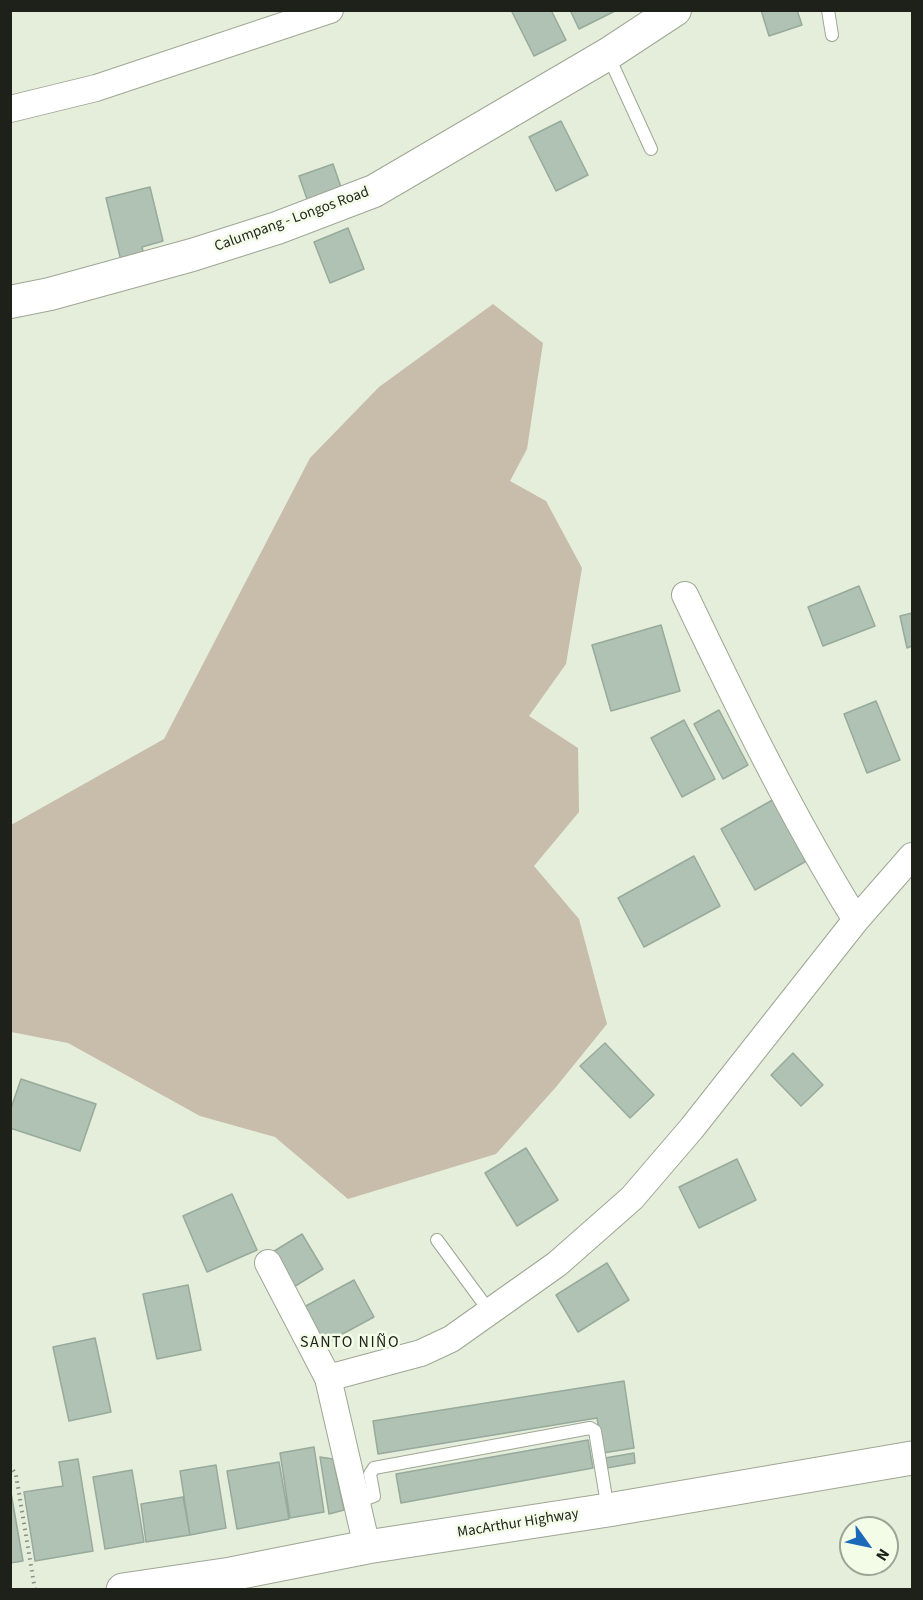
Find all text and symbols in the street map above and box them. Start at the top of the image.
street label: Calumpang - Longos Road [212,184,372,256]
district label: SANTO NIÑO [300,1333,400,1353]
street label: MacArthur Highway [456,1506,580,1542]
north arrow [839,1516,899,1576]
text: N [870,1544,895,1565]

